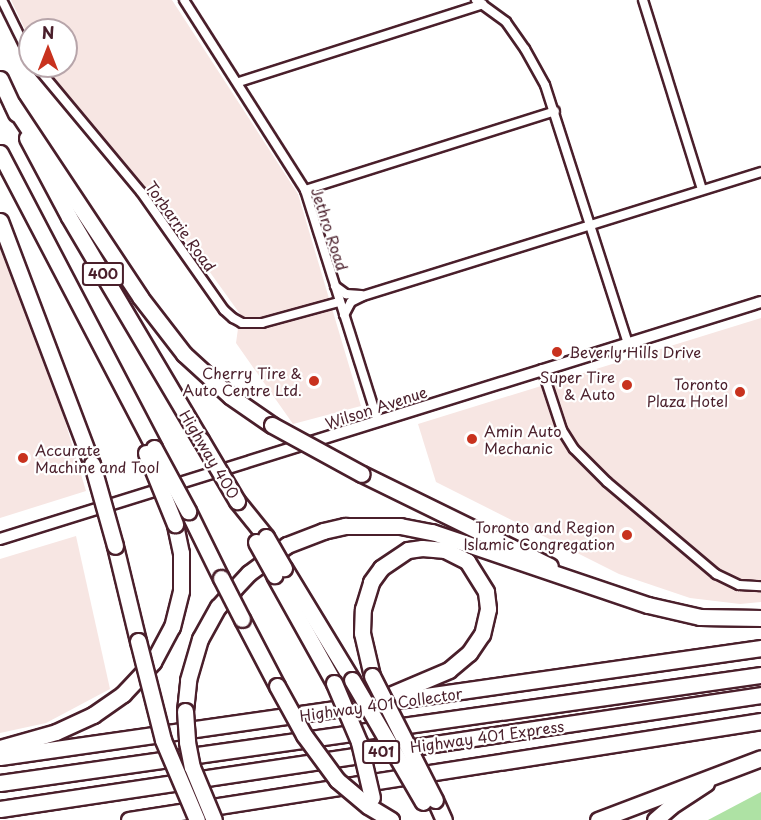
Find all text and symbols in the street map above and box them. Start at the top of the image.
north arrow [18,18,78,78]
text: N [42,20,54,44]
street label: Torbarrie Road [142,177,220,275]
street label: Jethro Road [308,185,352,273]
road number: 400 [80,263,126,285]
place label: Beverly Hills Drive [569,343,702,361]
marker: Beverly Hills Drive [550,345,564,359]
place label: Cherry Tire & Auto Centre Ltd. [181,363,302,398]
place label: Super Tire & Auto [539,367,615,402]
marker: Cherry Tire & Auto Centre Ltd. [307,374,321,388]
place label: Toronto Plaza Hotel [646,374,728,409]
marker: Super Tire & Auto [620,378,634,392]
street label: Wilson Avenue [324,382,428,432]
marker: Toronto Plaza Hotel [733,385,747,399]
street label: Highway 400 [177,407,243,501]
place label: Amin Auto Mechanic [484,421,562,456]
marker: Amin Auto Mechanic [465,432,479,446]
place label: Accurate Machine and Tool [35,440,161,475]
marker: Accurate Machine and Tool [16,451,30,465]
place label: Toronto and Region Islamic Congregation [464,517,615,552]
marker: Toronto and Region Islamic Congregation [620,528,634,542]
street label: Highway 401 Collector [299,684,463,724]
street label: Highway 401 Express [410,716,564,756]
road number: 401 [362,741,400,763]

